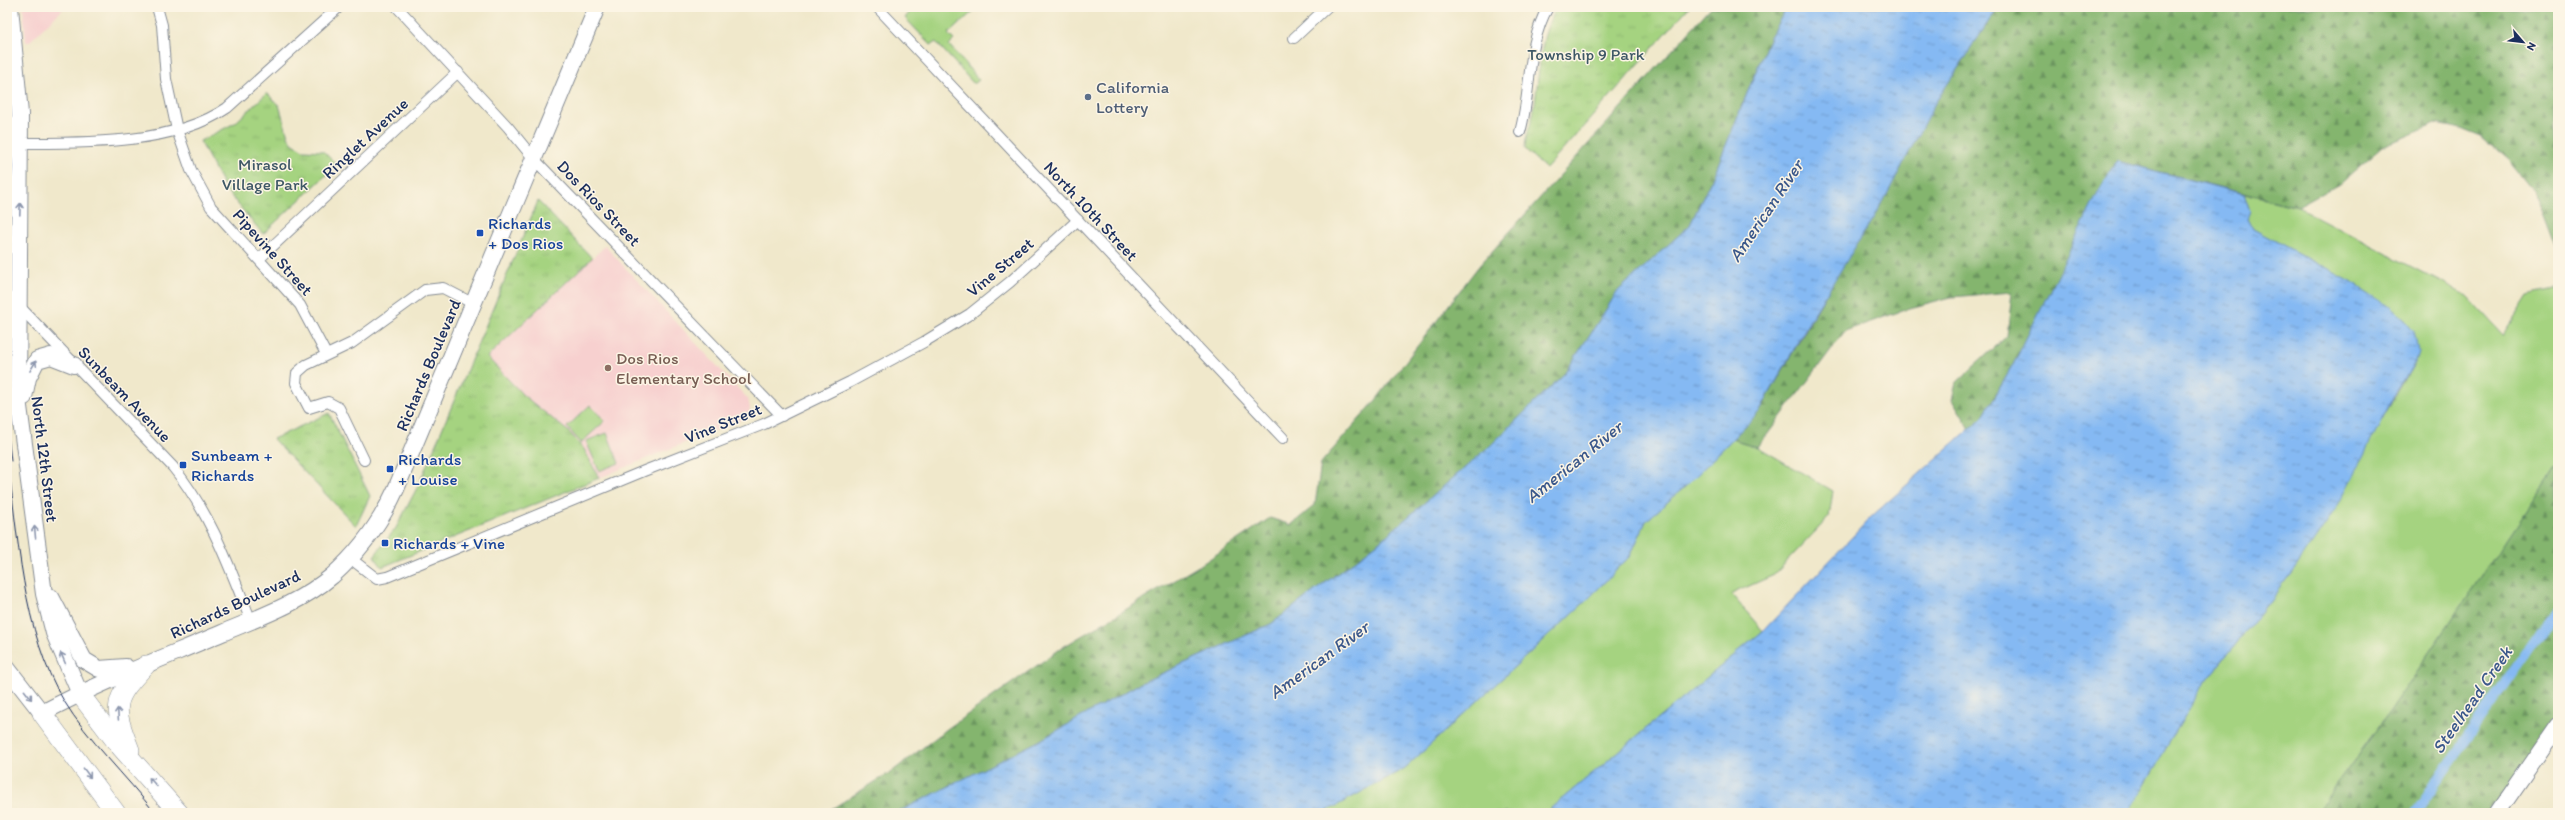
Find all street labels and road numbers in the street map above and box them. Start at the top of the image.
street label: Ringlet Avenue [318,93,412,183]
street label: Dos Rios Street [553,156,645,251]
street label: North 10th Street [1040,157,1143,265]
street label: Pipevine Street [229,204,317,300]
street label: Vine Street [962,233,1038,301]
street label: Richards Boulevard [391,295,465,434]
street label: Sunbeam Avenue [74,342,176,446]
street label: North 12th Street [27,395,63,524]
street label: Vine Street [682,399,764,447]
street label: Richards Boulevard [167,565,304,643]

